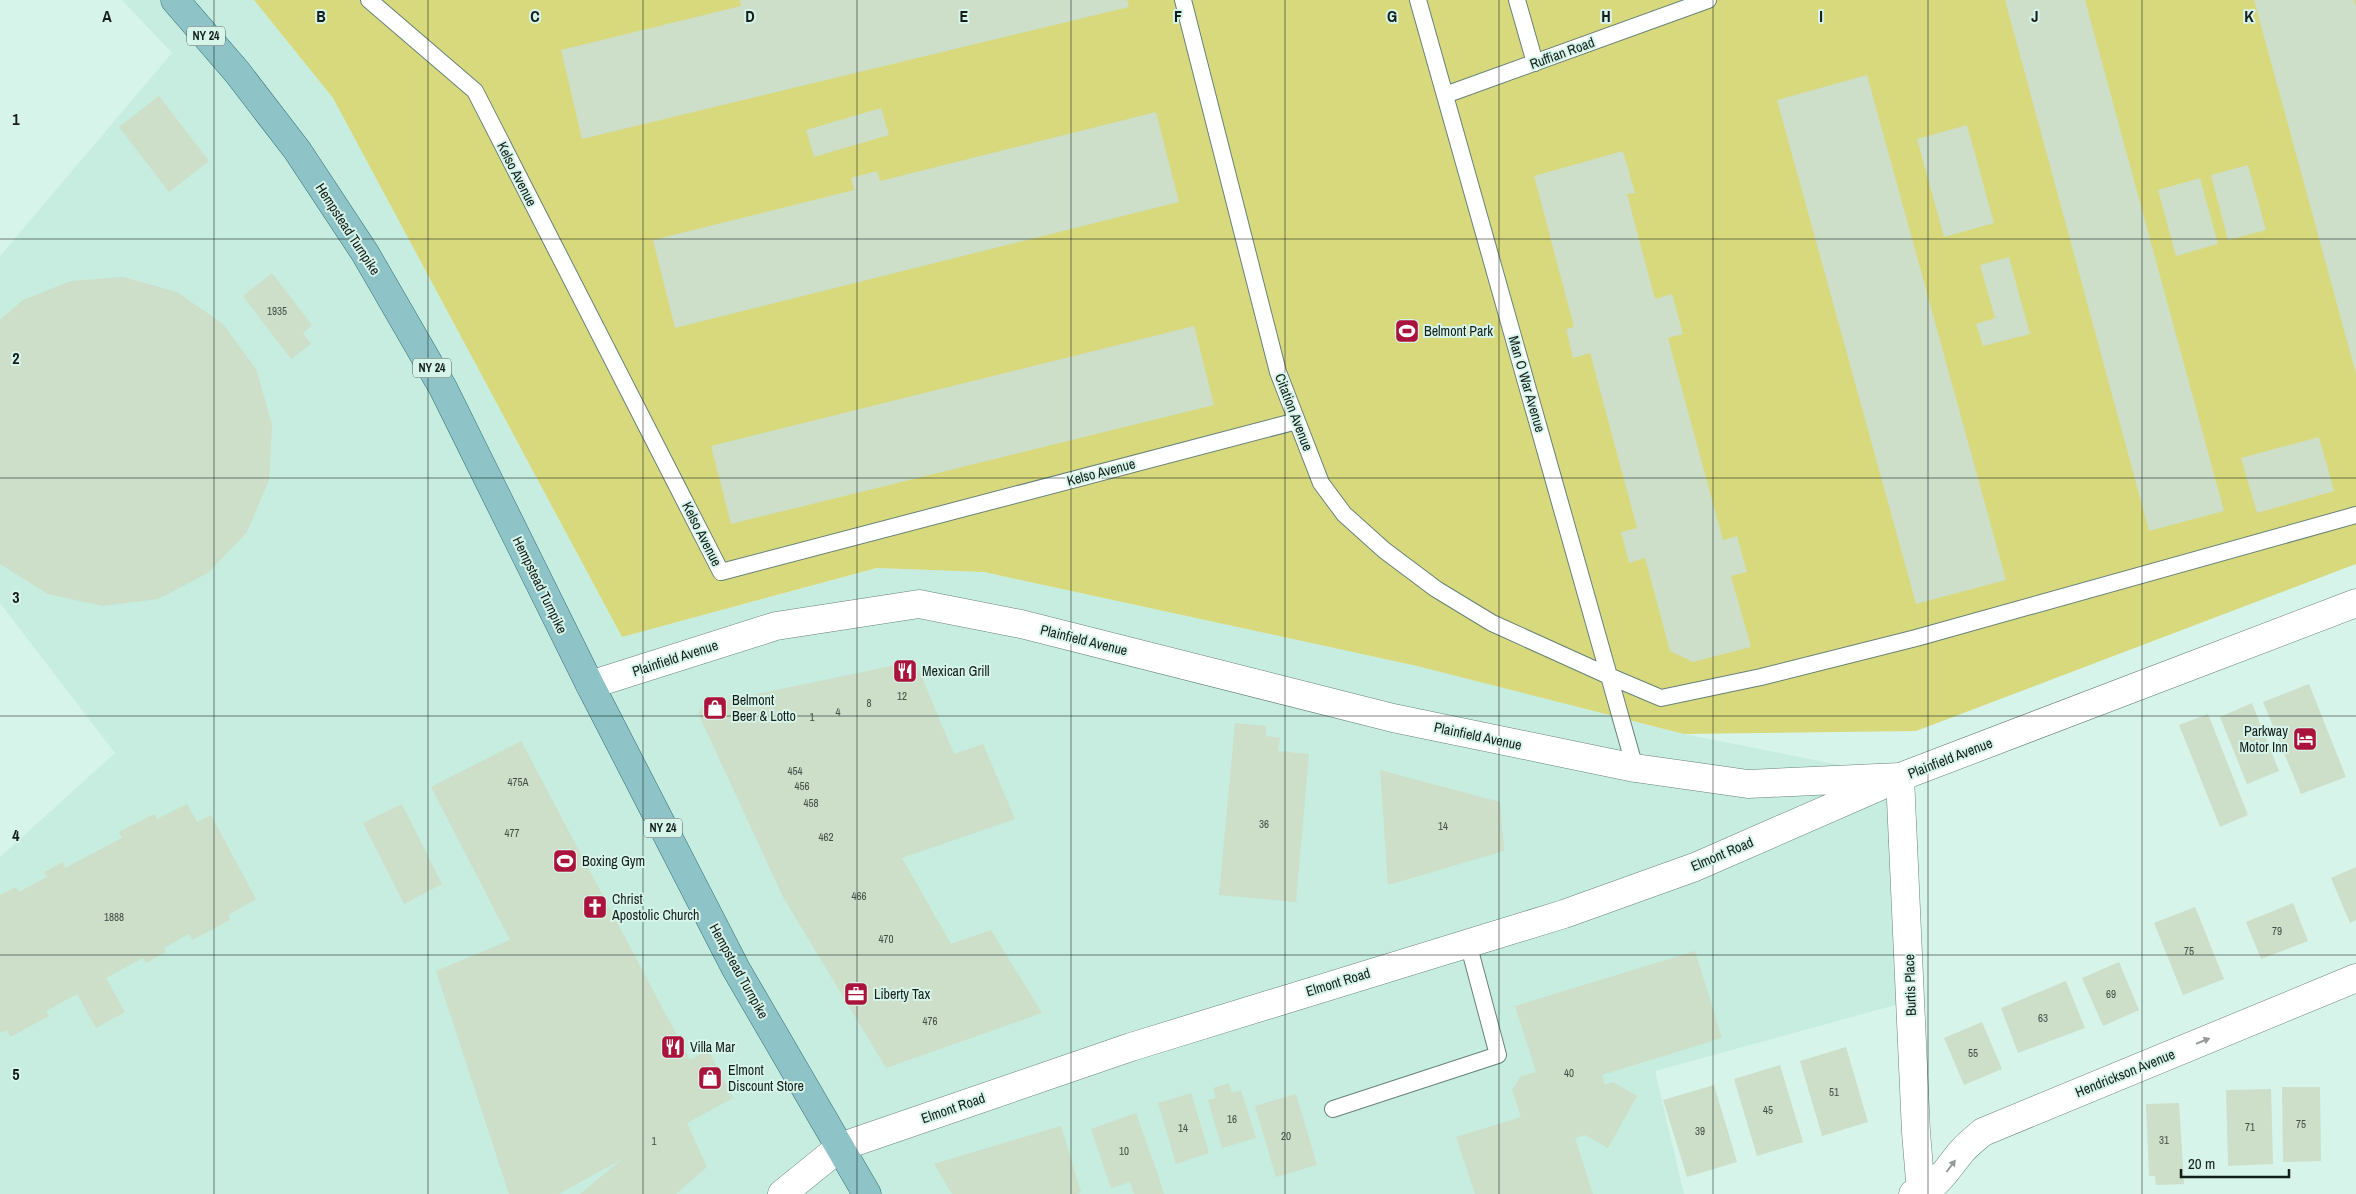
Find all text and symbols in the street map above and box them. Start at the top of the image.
text: A [102,5,112,27]
text: B [316,5,326,27]
text: C [530,5,540,27]
text: D [745,5,755,27]
text: E [960,5,969,27]
text: F [1174,5,1182,27]
text: G [1387,5,1397,27]
text: H [1601,5,1611,27]
text: I [1819,5,1823,27]
text: J [2031,5,2039,27]
text: K [2244,5,2254,27]
road number: NY 24 [187,27,225,46]
street label: Ruffian Road [1527,33,1597,73]
text: 1 [12,108,20,130]
street label: Kelso Avenue [493,139,541,209]
street label: Hempstead Turnpike [312,180,384,278]
house number: 1935 [267,304,287,318]
sports icon: Belmont Park [1394,318,1420,344]
place label: Belmont Park [1424,322,1493,340]
street label: Man O War Avenue [1505,334,1549,434]
text: 2 [12,347,20,369]
road number: NY 24 [413,358,451,378]
street label: Citation Avenue [1271,371,1317,453]
street label: Kelso Avenue [1065,454,1137,490]
street label: Kelso Avenue [678,499,726,569]
street label: Hempstead Turnpike [509,533,571,637]
text: 3 [12,586,20,608]
street label: Plainfield Avenue [1039,620,1129,660]
street label: Plainfield Avenue [630,636,720,680]
restaurant icon: Mexican Grill [892,658,918,684]
place label: Mexican Grill [922,662,990,680]
house number: 12 [897,689,907,703]
place label: Belmont Beer & Lotto [732,691,796,725]
shop icon: Belmont Beer & Lotto [702,695,728,721]
house number: 8 [866,696,872,710]
house number: 4 [835,705,841,719]
house number: 1 [809,710,815,724]
street label: Plainfield Avenue [1433,718,1523,754]
place label: Parkway Motor Inn [2240,722,2288,756]
hotel icon: Parkway Motor Inn [2292,726,2318,752]
street label: Plainfield Avenue [1905,734,1995,782]
house number: 454 [787,764,803,778]
house number: 475A [507,775,530,789]
house number: 456 [794,779,810,793]
house number: 458 [803,796,819,810]
house number: 36 [1259,817,1269,831]
road number: NY 24 [644,818,682,838]
house number: 14 [1438,819,1448,833]
text: 4 [12,824,20,846]
house number: 477 [504,826,520,840]
house number: 462 [818,830,834,844]
street label: Elmont Road [1688,833,1756,875]
sports icon: Boxing Gym [552,848,578,874]
place label: Boxing Gym [582,852,645,870]
house number: 466 [851,889,867,903]
place label: Christ Apostolic Church [611,890,699,924]
church icon: Christ Apostolic Church [582,894,608,920]
house number: 1888 [104,910,124,924]
street label: Hempstead Turnpike [705,920,773,1022]
house number: 79 [2272,924,2282,938]
house number: 470 [878,932,894,946]
house number: 75 [2184,944,2194,958]
street label: Burtis Place [1900,954,1920,1016]
street label: Elmont Road [1304,964,1372,1000]
office icon: Liberty Tax [843,981,869,1007]
place label: Liberty Tax [874,985,930,1003]
house number: 69 [2106,987,2116,1001]
house number: 63 [2038,1011,2048,1025]
house number: 476 [922,1014,938,1028]
restaurant icon: Villa Mar [660,1034,686,1060]
one-way arrow [2196,1037,2210,1045]
place label: Villa Mar [690,1038,735,1056]
street label: Hendrickson Avenue [2073,1045,2177,1101]
house number: 55 [1968,1046,1978,1060]
place label: Elmont Discount Store [728,1061,804,1095]
text: 5 [12,1063,20,1085]
shop icon: Elmont Discount Store [697,1065,723,1091]
house number: 40 [1564,1066,1574,1080]
house number: 51 [1829,1085,1839,1099]
street label: Elmont Road [919,1089,987,1127]
house number: 45 [1763,1103,1773,1117]
house number: 16 [1227,1112,1237,1126]
house number: 75 [2296,1117,2306,1131]
house number: 71 [2245,1120,2255,1134]
house number: 14 [1178,1121,1188,1135]
house number: 39 [1695,1124,1705,1138]
house number: 20 [1281,1129,1291,1143]
house number: 31 [2159,1133,2169,1147]
house number: 1 [651,1134,657,1148]
house number: 10 [1119,1144,1129,1158]
scale bar [2181,1146,2288,1178]
text: 20 m [2188,1153,2215,1174]
one-way arrow [1946,1159,1956,1173]

